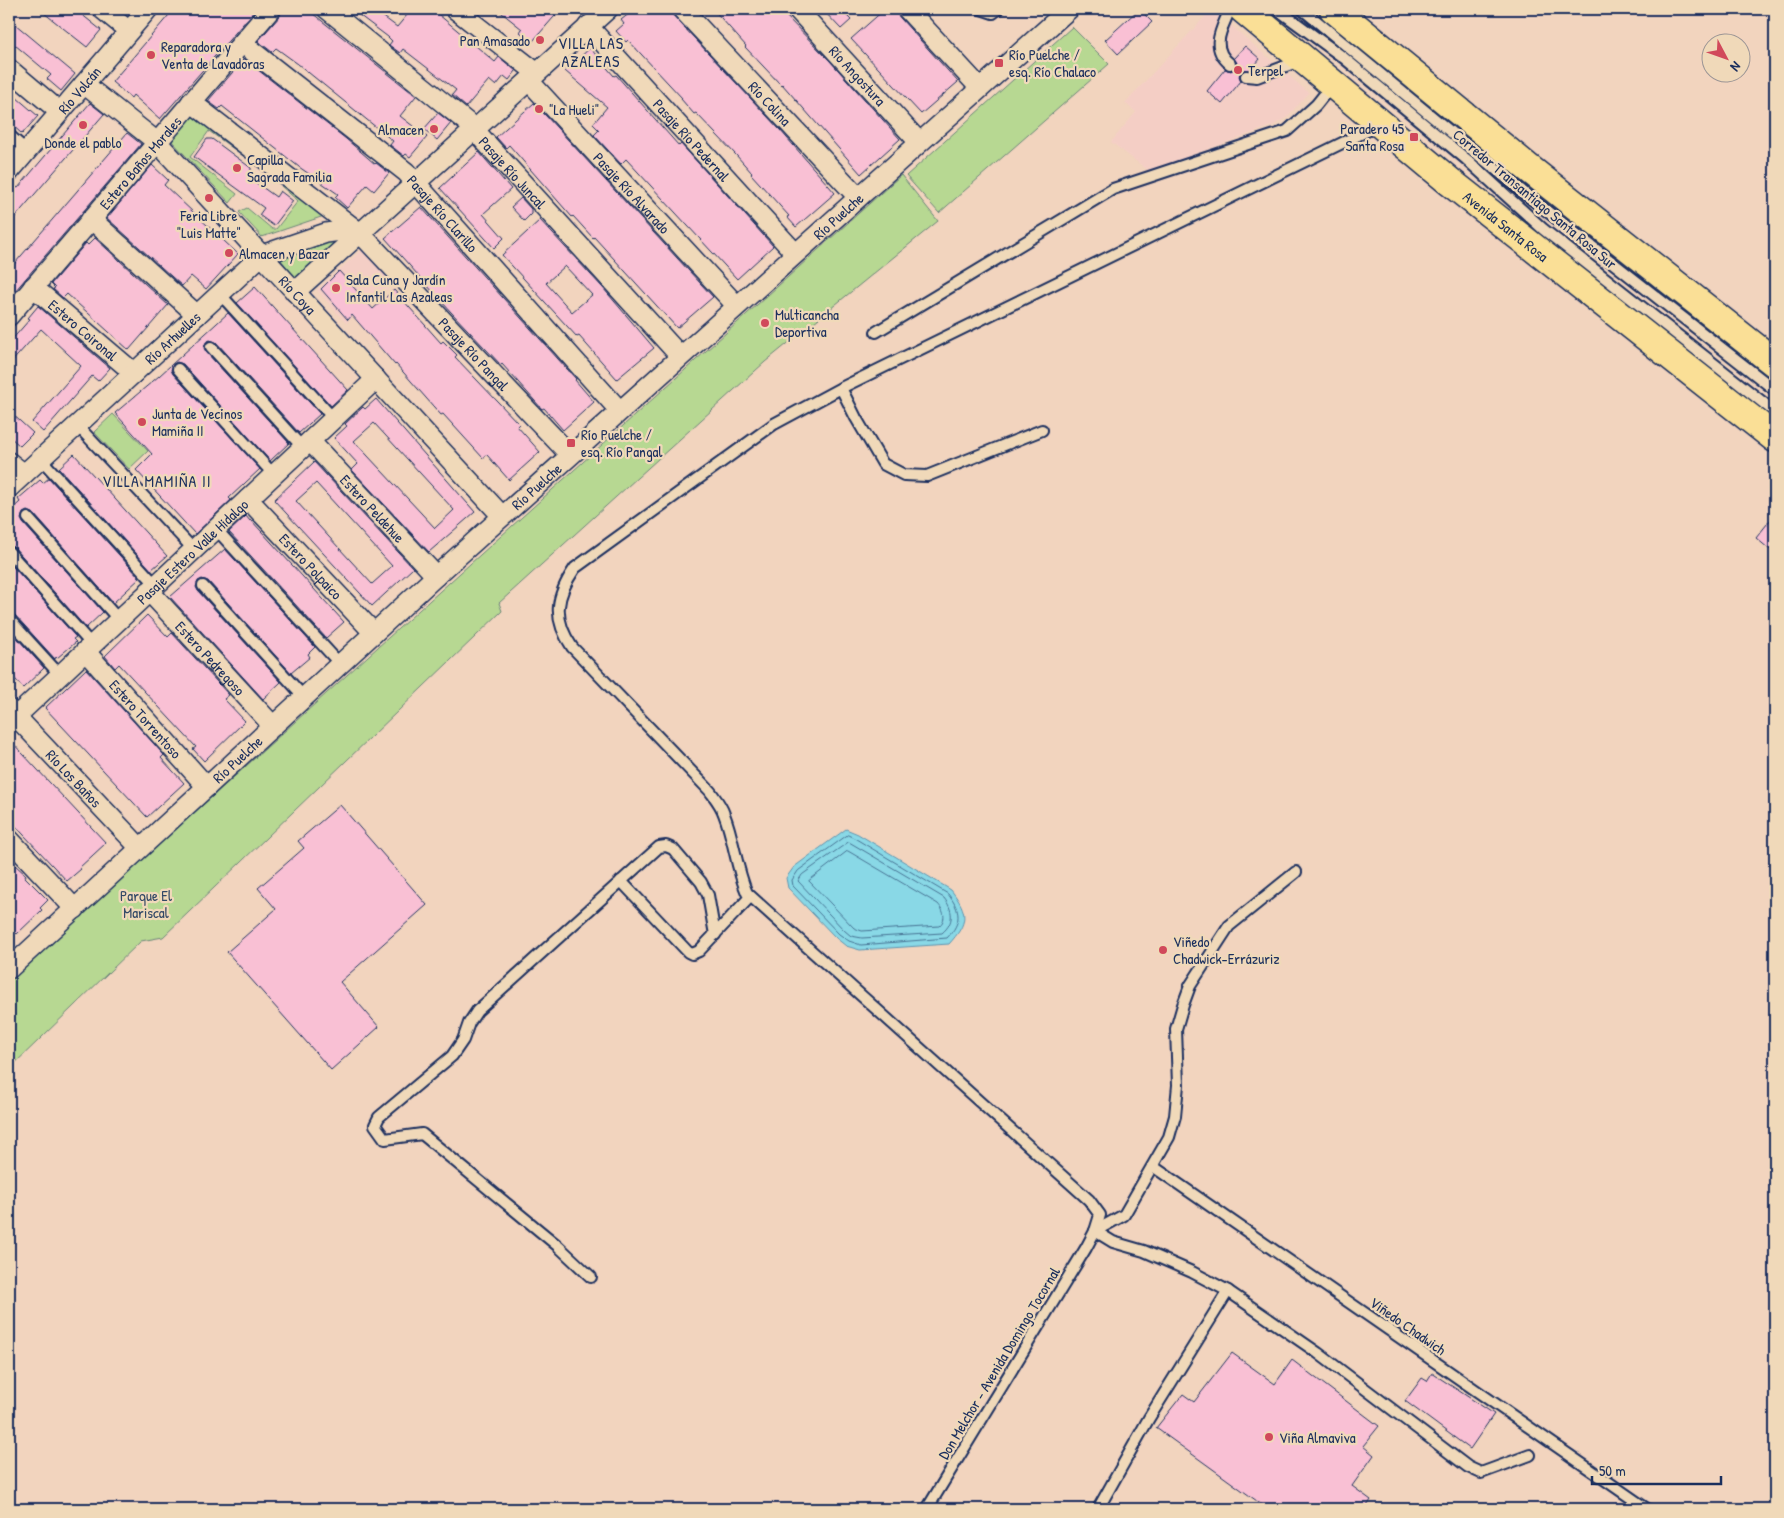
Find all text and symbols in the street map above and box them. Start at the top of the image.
place label: Pan Amasado [460,30,530,51]
district label: VILLA LAS AZALEAS [558,32,624,72]
north arrow [1702,32,1752,82]
marker: Pan Amasado [534,34,546,46]
place label: Reparadora y Venta de Lavadoras [161,36,265,74]
street label: Río Angostura [825,41,891,110]
place label: Río Puelche / esq. Río Chalaco [1009,44,1096,82]
marker: Reparadora y Venta de Lavadoras [145,49,157,61]
marker: Río Puelche / esq. Río Chalaco [993,57,1005,69]
text: N [1726,58,1746,76]
place label: Terpel [1248,60,1283,81]
street label: Río Volcán [53,61,106,118]
marker: Terpel [1232,64,1244,76]
street label: Río Colina [744,76,796,130]
street label: Pasaje Río Pedernal [649,94,735,186]
place label: "La Hueli" [549,99,599,120]
marker: "La Hueli" [533,103,545,115]
street label: Estero Baños Morales [94,111,186,214]
place label: Paradero 45 Santa Rosa [1340,118,1405,156]
marker: Donde el pablo [77,119,89,131]
place label: Almacen [378,119,424,140]
marker: Almacen [428,123,440,135]
street label: Corredor Transantiago Santa Rosa Sur [1449,124,1622,274]
street label: Pasaje Río Juncal [474,131,551,213]
marker: Paradero 45 Santa Rosa [1408,131,1420,143]
place label: Donde el pablo [44,132,122,153]
street label: Pasaje Río Alvarado [589,147,675,238]
place label: Capilla Sagrada Familia [247,149,332,187]
marker: Capilla Sagrada Familia [231,162,243,174]
street label: Pasaje Río Clarillo [403,170,483,256]
street label: Avenida Santa Rosa [1459,186,1553,266]
street label: Río Puelche [808,188,868,244]
marker: Feria Libre "Luis Matte" [203,192,215,204]
place label: Feria Libre "Luis Matte" [177,205,241,243]
place label: Almacen y Bazar [239,243,330,264]
marker: Almacen y Bazar [223,247,235,259]
place label: Sala Cuna y Jardín Infantil Las Azaleas [346,269,452,307]
street label: Río Coya [274,271,321,319]
marker: Sala Cuna y Jardín Infantil Las Azaleas [330,282,342,294]
street label: Estero Coironal [44,294,122,365]
place label: Multicancha Deportiva [775,304,839,342]
street label: Río Arhuelles [140,306,205,369]
street label: Pasaje Río Pangal [434,312,514,395]
marker: Multicancha Deportiva [759,317,771,329]
place label: Junta de Vecinos Mamiña II [152,403,242,441]
marker: Junta de Vecinos Mamiña II [136,416,148,428]
place label: Río Puelche / esq. Río Pangal [581,424,662,462]
marker: Río Puelche / esq. Río Pangal [565,437,577,449]
street label: Río Puelche [507,458,566,514]
district label: VILLA MAMIÑA II [102,470,212,492]
street label: Estero Peldehue [336,470,410,547]
street label: Pasaje Estero Valle Hidalgo [132,494,252,609]
street label: Estero Polpaico [275,528,347,604]
street label: Estero Pedregoso [171,616,250,700]
street label: Estero Torrentoso [105,675,187,763]
street label: Río Puelche [208,731,267,787]
street label: Río Los Baños [42,744,107,812]
park label: Parque El Mariscal [120,885,172,923]
place label: Viñedo Chadwick-Errázuriz [1173,931,1280,969]
marker: Viñedo Chadwick-Errázuriz [1157,944,1169,956]
street label: Don Melchor - Avenida Domingo Tocornal [933,1263,1065,1463]
street label: Viñedo Chadwich [1366,1292,1450,1360]
place label: Viña Almaviva [1279,1427,1356,1448]
marker: Viña Almaviva [1263,1431,1275,1443]
scale bar [1592,1453,1720,1485]
text: 50 m [1599,1460,1626,1481]

